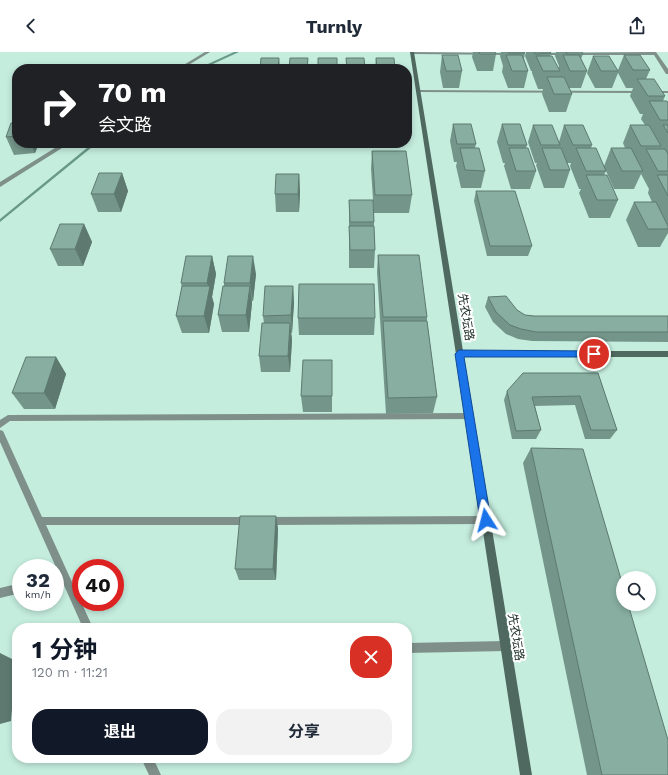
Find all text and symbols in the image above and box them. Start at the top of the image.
icon: back [20,15,42,37]
icon: share [626,15,648,37]
text: Turnly [306,16,362,37]
text: 70 m [98,76,167,109]
icon: right [32,80,84,132]
text: 会文路 [98,114,152,135]
street label: 先农坛路 [455,292,477,342]
pin [577,337,611,371]
icon: arrive [583,343,605,365]
position arrow [465,499,507,541]
speed limit sign: 40 [72,559,124,611]
text: 32 [26,568,50,592]
map controls [616,571,656,611]
button: search [616,571,656,611]
text: km/h [25,589,51,600]
street label: 先农坛路 [505,612,527,662]
text: 1 分钟 [32,636,97,664]
button: close [350,636,392,678]
text: 120 m · 11:21 [32,665,108,680]
button: 退出 [32,709,208,755]
button: 分享 [216,709,392,755]

